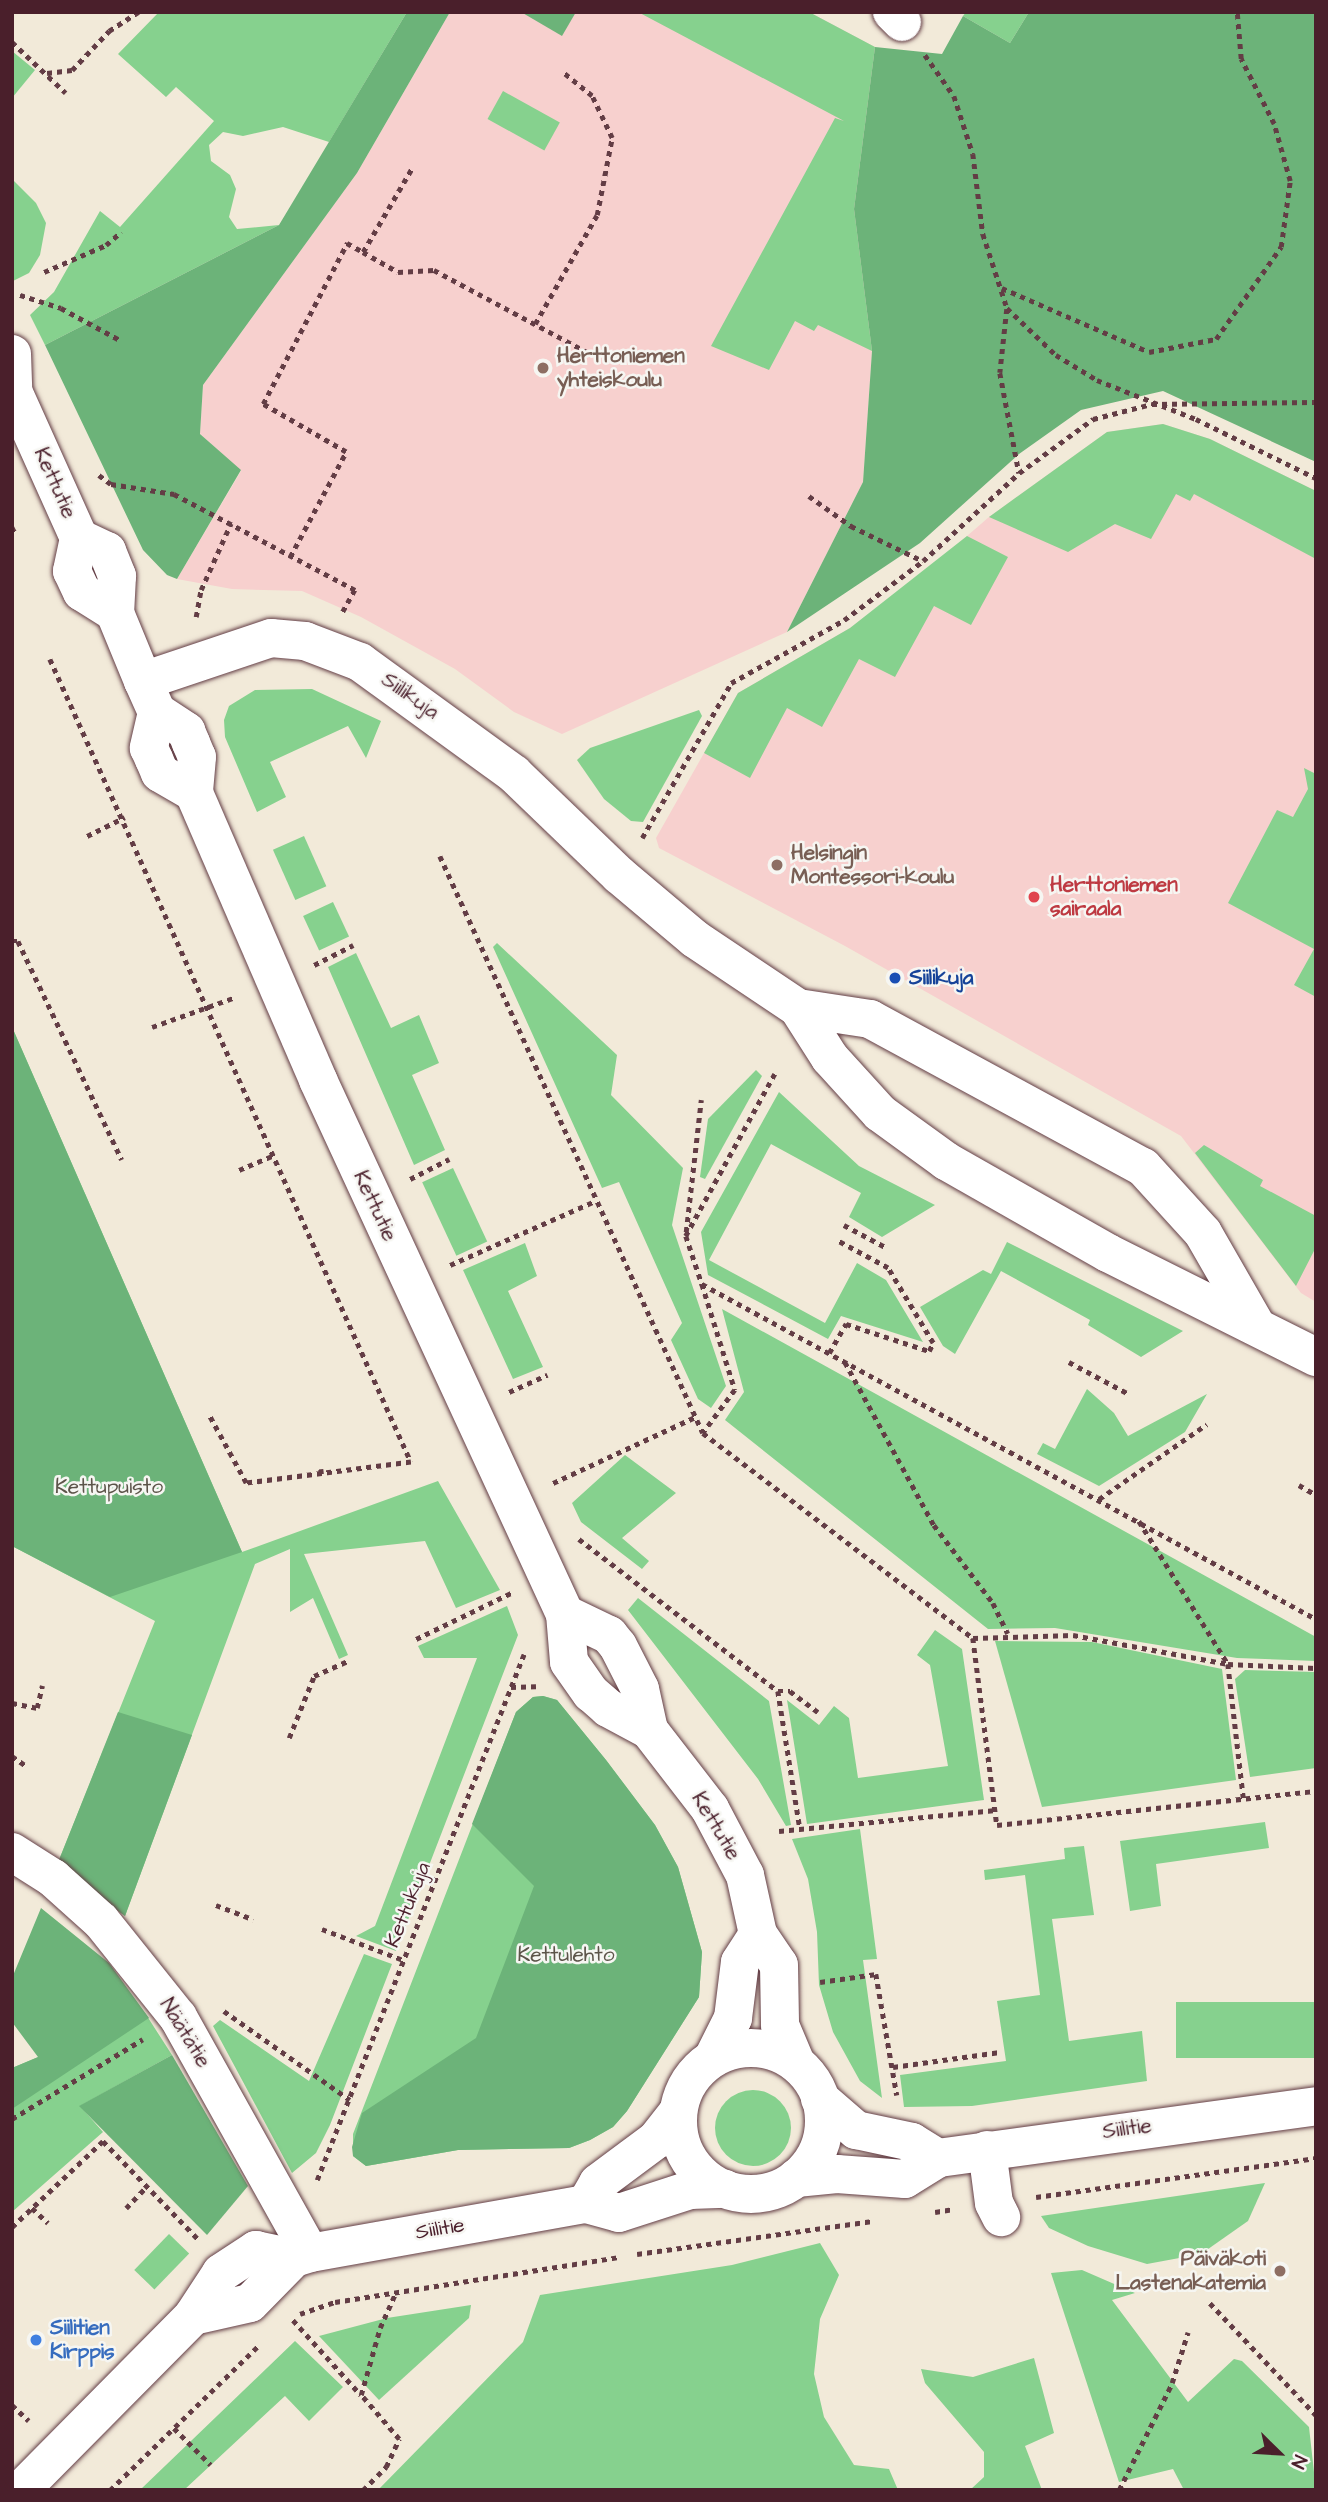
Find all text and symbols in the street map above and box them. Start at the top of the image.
place label: Herttoniemen yhteiskoulu [557,343,685,393]
marker: Herttoniemen yhteiskoulu [535,360,551,376]
street label: Kettutie [28,444,82,522]
street label: Siilikuja [376,667,444,725]
place label: Helsingin Montessori-koulu [791,840,954,890]
marker: Helsingin Montessori-koulu [769,857,785,873]
place label: Herttoniemen sairaala [1050,872,1178,922]
marker: Herttoniemen sairaala [1024,887,1044,907]
place label: Siilikuja [909,965,973,991]
marker: Siilikuja [887,970,903,986]
street label: Kettutie [348,1167,402,1245]
park label: Kettupuisto [55,1474,163,1500]
street label: Kettutie [686,1787,746,1865]
street label: Kettukuja [380,1859,436,1951]
park label: Kettulehto [517,1942,615,1968]
street label: Näätätie [154,1994,216,2072]
street label: Siilitie [1101,2113,1153,2145]
street label: Siilitie [414,2213,466,2245]
place label: Päiväkoti Lastenakatemia [1116,2246,1266,2296]
marker: Päiväkoti Lastenakatemia [1272,2263,1288,2279]
place label: Siilitien Kirppis [50,2315,115,2365]
marker: Siilitien Kirppis [28,2332,44,2348]
north arrow [1244,2418,1314,2488]
text: N [1284,2451,1313,2473]

